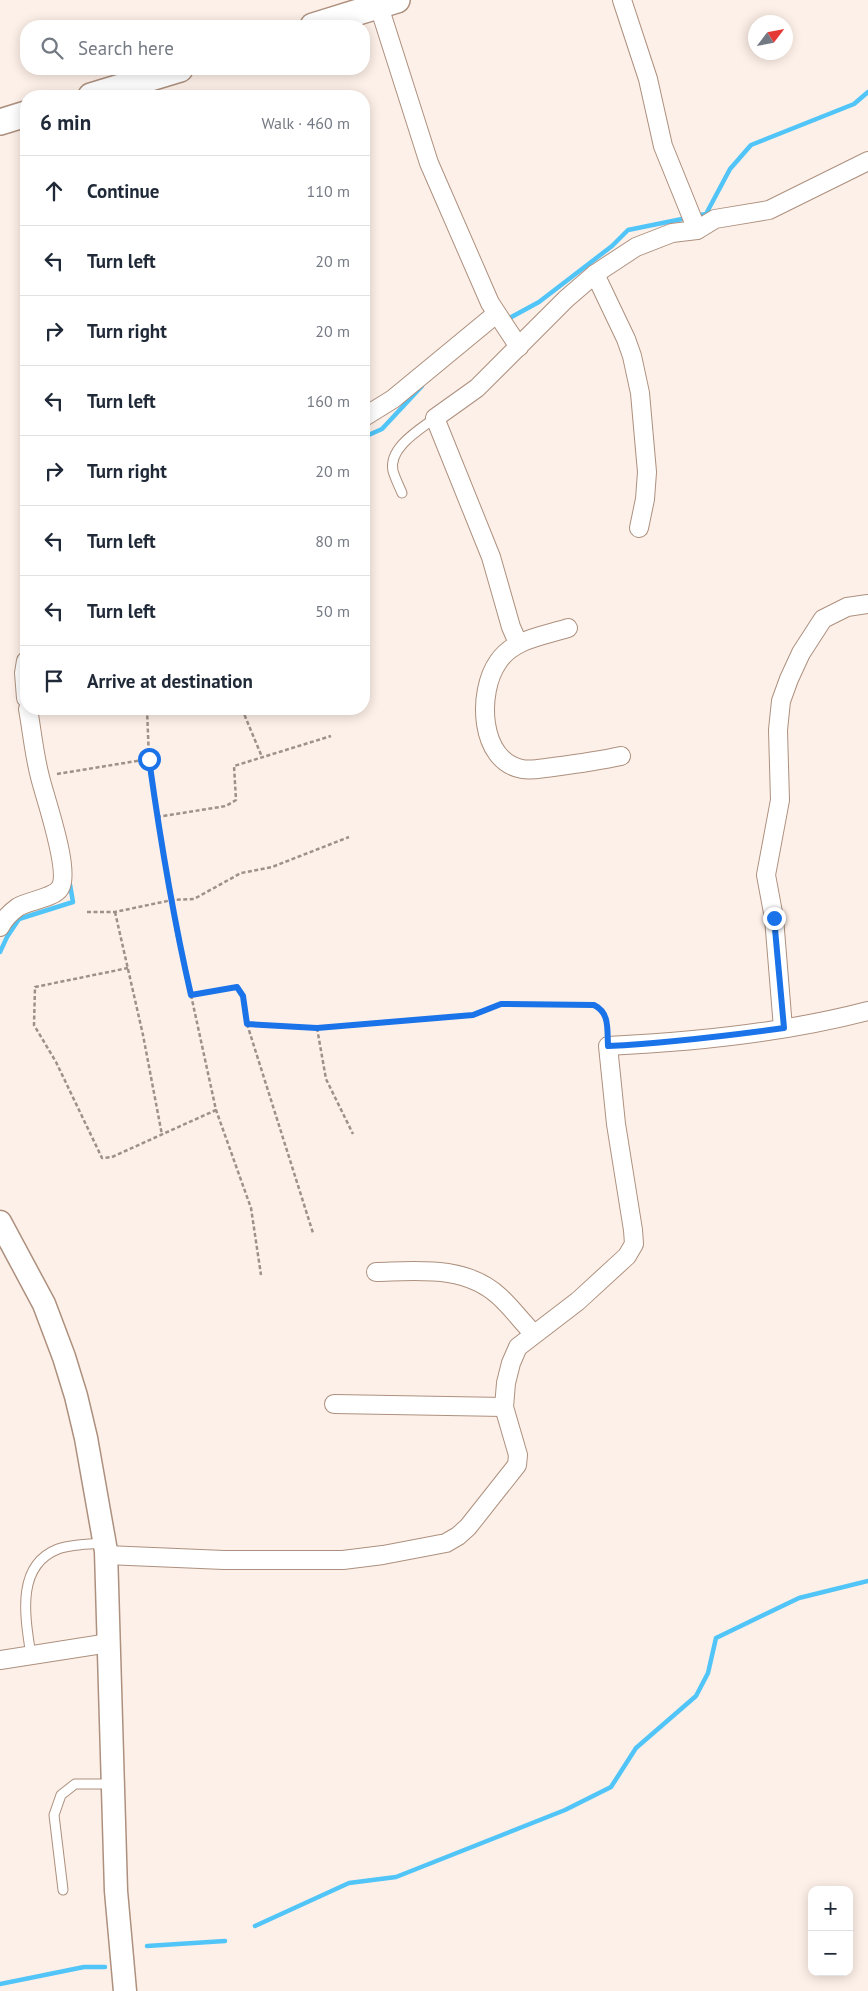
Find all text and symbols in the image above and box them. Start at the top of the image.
north arrow [748,15,793,60]
search box [20,20,370,75]
icon: search [38,34,66,62]
text: Search here [78,36,174,60]
text: 6 min [40,109,91,136]
text: Walk · 460 m [261,113,350,133]
icon: ahead [40,177,68,205]
text: Continue [87,179,159,203]
text: 110 m [307,181,350,201]
icon: left [40,247,68,275]
text: Turn left [87,249,156,273]
text: 20 m [315,251,350,271]
icon: right [40,317,68,345]
text: Turn right [87,319,167,343]
text: 20 m [315,321,350,341]
icon: left [40,387,68,415]
text: Turn left [87,389,156,413]
text: 160 m [307,391,350,411]
icon: right [40,457,68,485]
text: Turn right [87,459,167,483]
text: 20 m [315,461,350,481]
icon: left [40,527,68,555]
text: Turn left [87,529,156,553]
text: 80 m [315,531,350,551]
icon: left [40,597,68,625]
text: Turn left [87,599,156,623]
text: 50 m [315,601,350,621]
icon: arrive [40,667,68,695]
text: Arrive at destination [87,669,253,693]
route start [138,748,161,771]
route end [763,907,786,930]
map controls [808,1886,853,1976]
button: + [808,1886,853,1931]
button: − [808,1931,853,1976]

